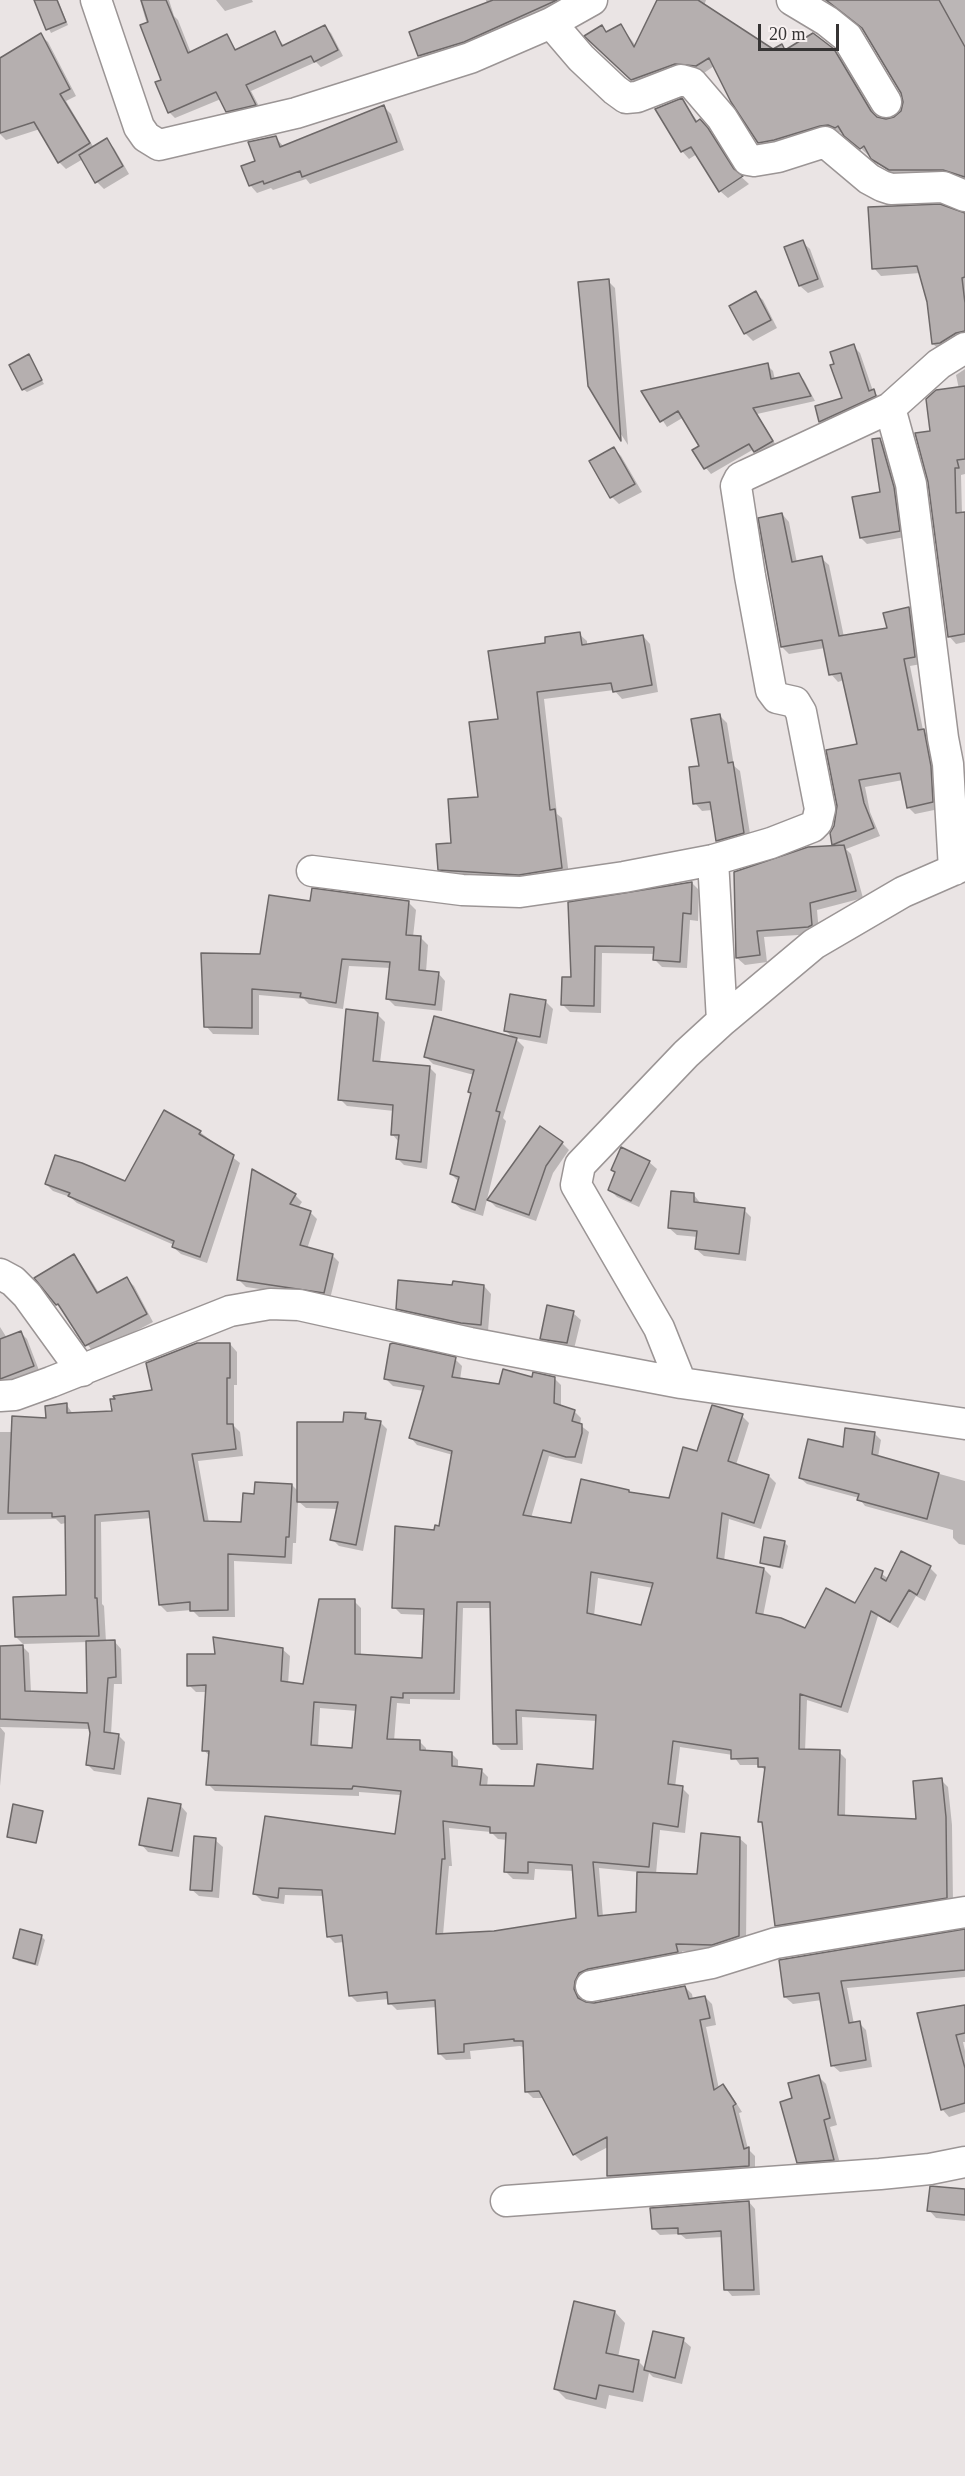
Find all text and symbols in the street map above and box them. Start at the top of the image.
scale bar [761,12,842,50]
text: 20 m [769,24,806,44]

